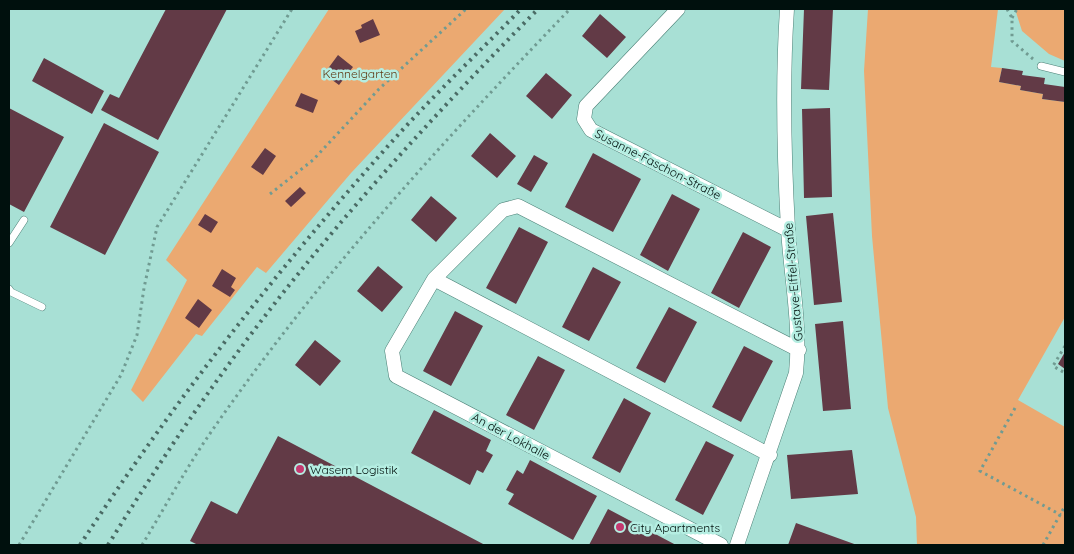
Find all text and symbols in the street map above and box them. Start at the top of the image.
park label: Kennelgarten [323,66,397,81]
street label: Susanne-Faschon-Straße [592,126,724,203]
street label: Gustave-Eiffel-Straße [780,222,806,342]
street label: An der Lokhalle [469,409,553,463]
place label: Wasem Logistik [310,462,398,477]
marker: Wasem Logistik [294,463,306,475]
place label: City Apartments [630,520,721,535]
marker: City Apartments [614,521,626,533]

